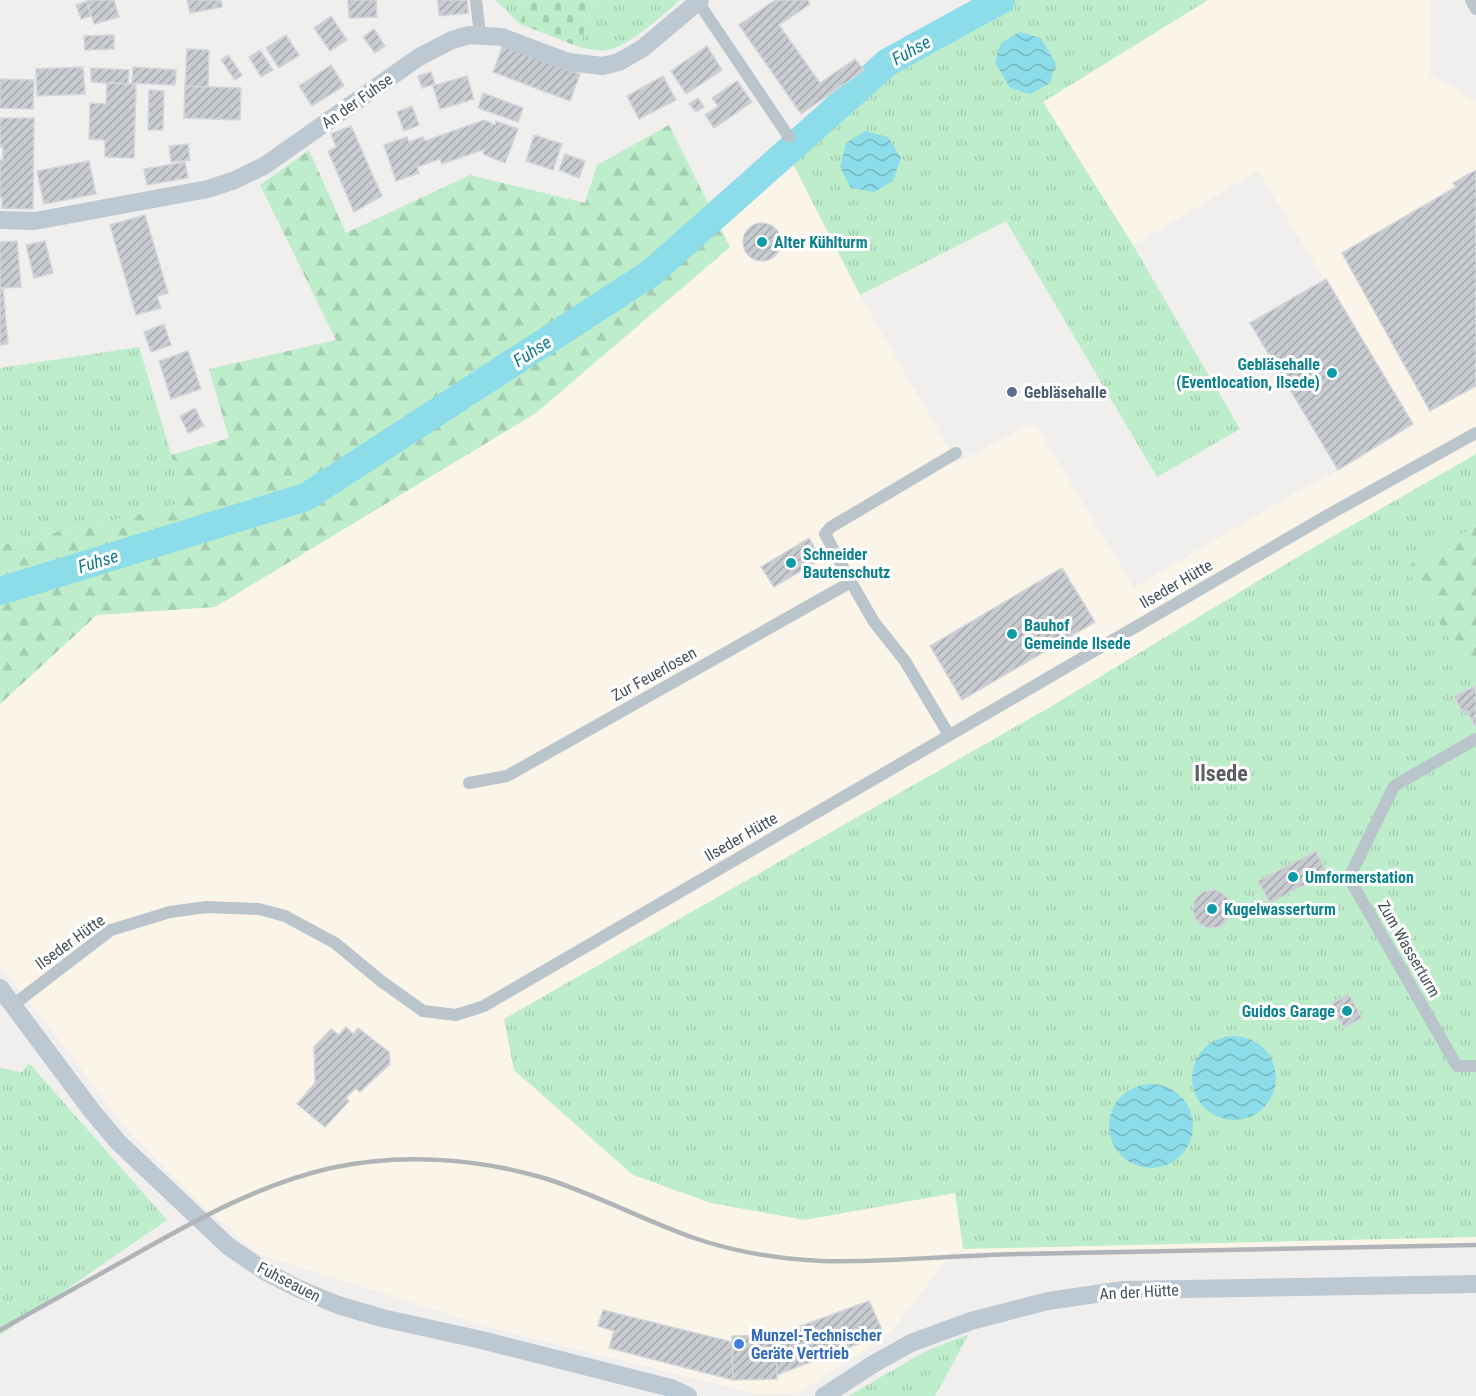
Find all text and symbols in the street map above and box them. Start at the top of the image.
water label: Fuhse [888,31,934,69]
street label: An der Fuhse [318,70,396,132]
place label: Alter Kühlturm [774,233,868,252]
marker: Alter Kühlturm [755,235,769,249]
water label: Fuhse [509,331,555,371]
place label: Gebläsehalle (Eventlocation, Ilsede) [1176,355,1320,392]
marker: Gebläsehalle (Eventlocation, Ilsede) [1325,366,1339,380]
place label: Gebläsehalle [1024,383,1107,402]
marker: Gebläsehalle [1005,385,1019,399]
water label: Fuhse [75,545,121,577]
place label: Schneider Bautenschutz [803,545,890,582]
marker: Schneider Bautenschutz [784,556,798,570]
street label: Ilseder Hütte [1136,556,1216,612]
place label: Bauhof Gemeinde Ilsede [1024,616,1131,653]
marker: Bauhof Gemeinde Ilsede [1005,627,1019,641]
street label: Zur Feuerlosen [608,643,700,705]
district label: Ilsede [1194,761,1248,786]
street label: Ilseder Hütte [701,809,781,865]
place label: Umformerstation [1305,868,1414,887]
marker: Umformerstation [1286,870,1300,884]
street label: Zum Wasserturm [1374,897,1444,1001]
place label: Kugelwasserturm [1224,900,1336,919]
marker: Kugelwasserturm [1205,902,1219,916]
street label: Ilseder Hütte [32,910,108,974]
place label: Guidos Garage [1242,1002,1335,1021]
marker: Guidos Garage [1340,1004,1354,1018]
street label: Fuhseauen [254,1258,324,1306]
street label: An der Hütte [1099,1280,1179,1304]
place label: Munzel-Technischer Geräte Vertrieb [751,1326,882,1363]
marker: Munzel-Technischer Geräte Vertrieb [732,1337,746,1351]

